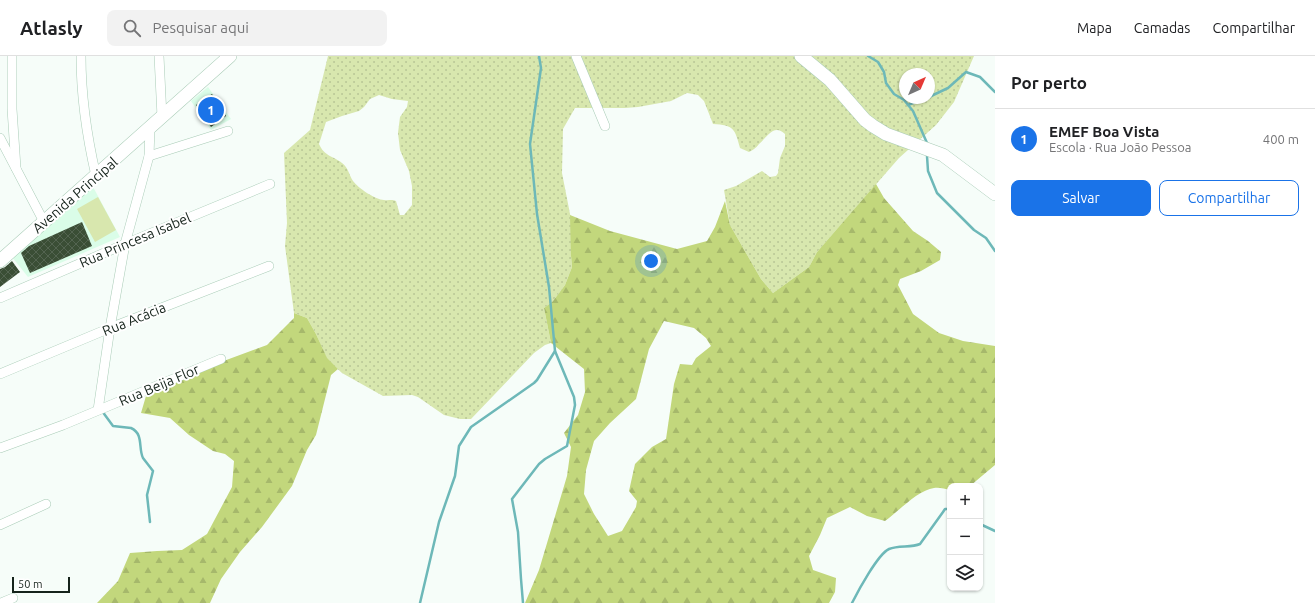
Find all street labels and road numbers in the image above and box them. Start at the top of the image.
street label: Avenida Principal [29,153,121,236]
street label: Rua Princesa Isabel [77,209,193,271]
street label: Rua Acácia [100,299,168,339]
street label: Rua Beija Flor [117,361,202,409]

